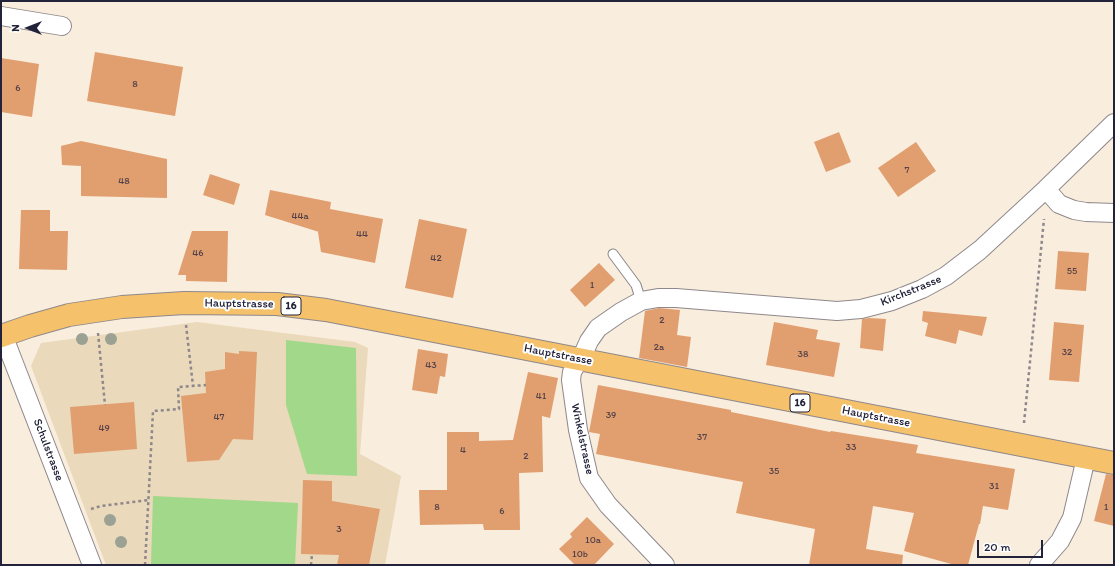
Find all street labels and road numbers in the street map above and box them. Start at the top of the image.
street label: Kirchstrasse [878,272,944,310]
street label: Hauptstrasse [204,296,274,312]
road number: 16 [281,297,301,315]
street label: Hauptstrasse [523,341,593,369]
road number: 16 [790,394,810,412]
street label: Winkelstrasse [567,402,597,476]
street label: Hauptstrasse [841,403,911,431]
street label: Schulstrasse [30,417,66,483]

